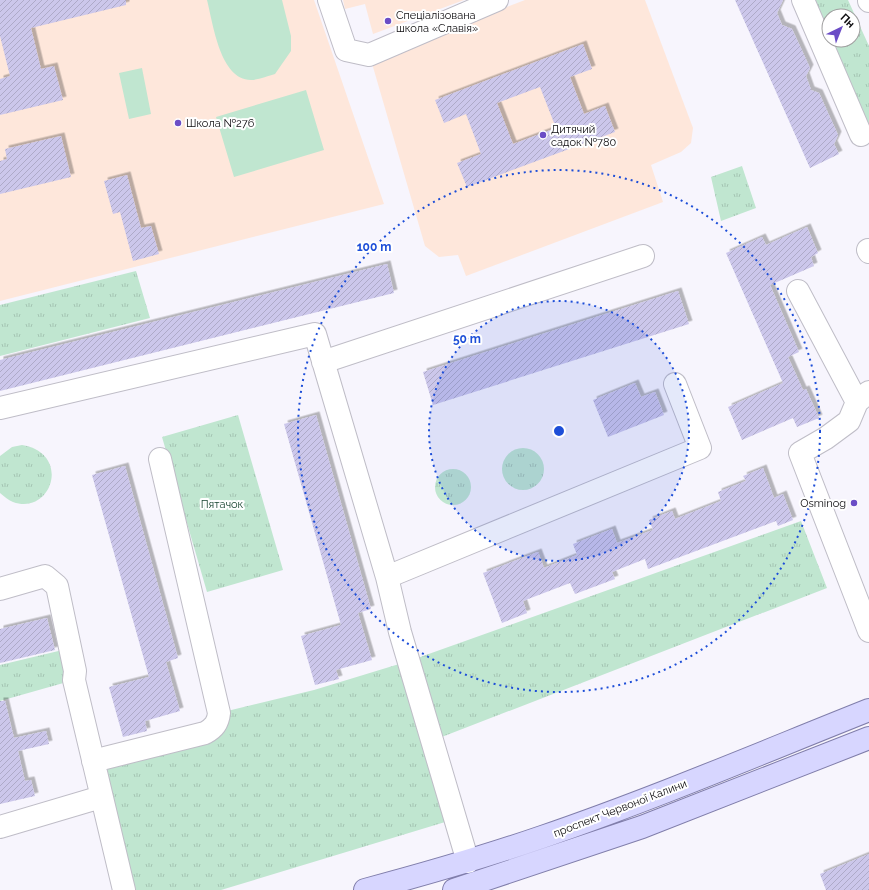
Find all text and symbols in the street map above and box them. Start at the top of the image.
north arrow [821,8,861,48]
place label: Спеціалізована школа «Славія» [396,9,478,35]
text: Пн [838,11,857,31]
marker: Спеціалізована школа «Славія» [383,16,393,26]
place label: Школа №276 [186,117,255,130]
marker: Школа №276 [173,118,183,128]
place label: Дитячий садок №780 [551,123,616,149]
marker: Дитячий садок №780 [538,130,548,140]
text: 100 m [357,240,391,254]
text: 50 m [453,332,481,346]
centre of rings [552,424,566,438]
place label: Osminog [800,497,846,510]
park label: Пятачок [201,498,244,511]
marker: Osminog [849,498,859,508]
street label: проспект Червоної Калини [552,777,689,840]

